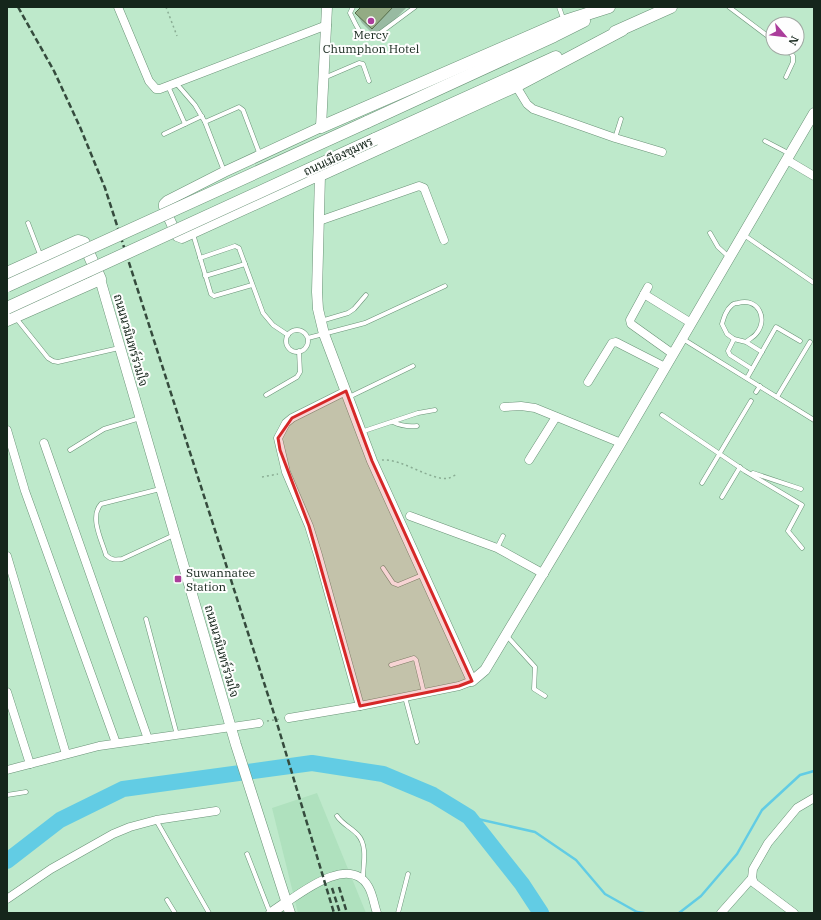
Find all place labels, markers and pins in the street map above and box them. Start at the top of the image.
marker: Mercy Chumphon Hotel [366,16,376,26]
place label: Mercy Chumphon Hotel [323,27,420,56]
place label: Suwannatee Station [186,565,255,594]
marker: Suwannatee Station [173,574,183,584]

